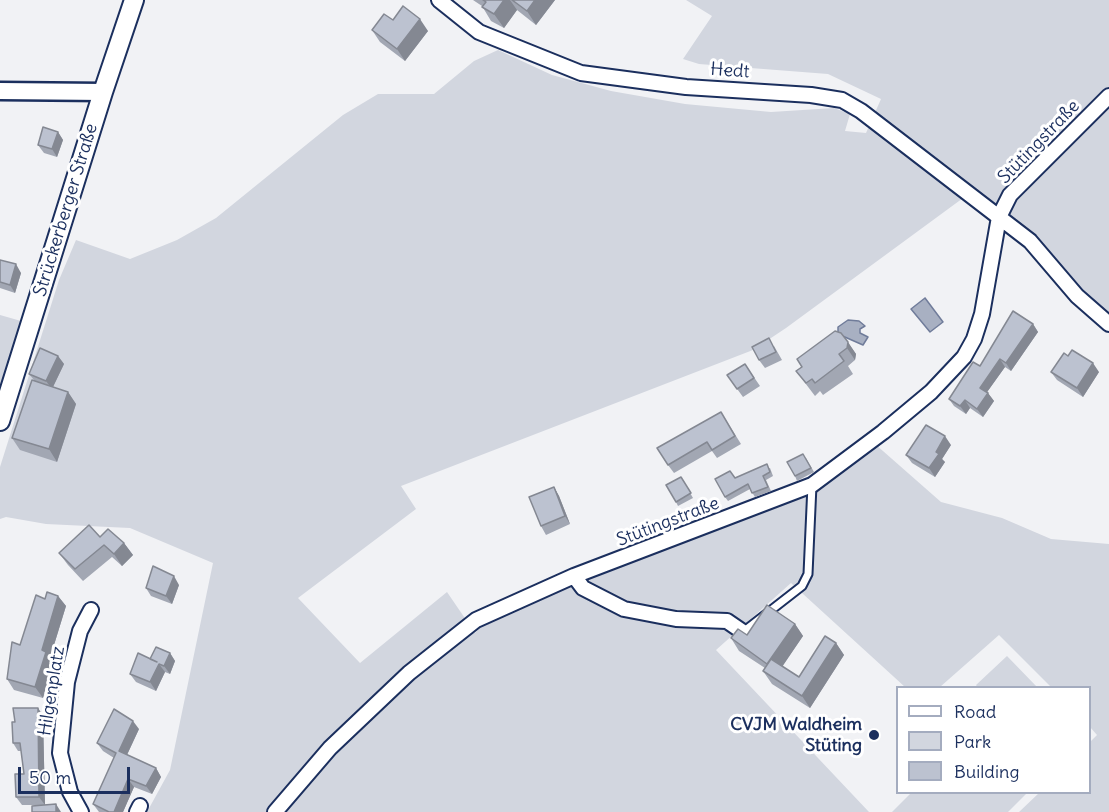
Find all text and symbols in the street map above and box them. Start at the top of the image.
street label: Hedt [710,59,750,83]
street label: Stütingstraße [994,96,1084,188]
street label: Strückerberger Straße [29,121,103,299]
street label: Stütingstraße [614,493,722,551]
street label: Hilgenplatz [34,645,70,737]
legend [896,686,1091,794]
text: Road [954,700,996,723]
place label: CVJM Waldheim Stüting [730,714,862,756]
marker: CVJM Waldheim Stüting [867,728,881,742]
text: Park [954,730,991,753]
scale bar [21,755,134,793]
text: Building [954,760,1019,783]
text: 50 m [29,766,71,789]

